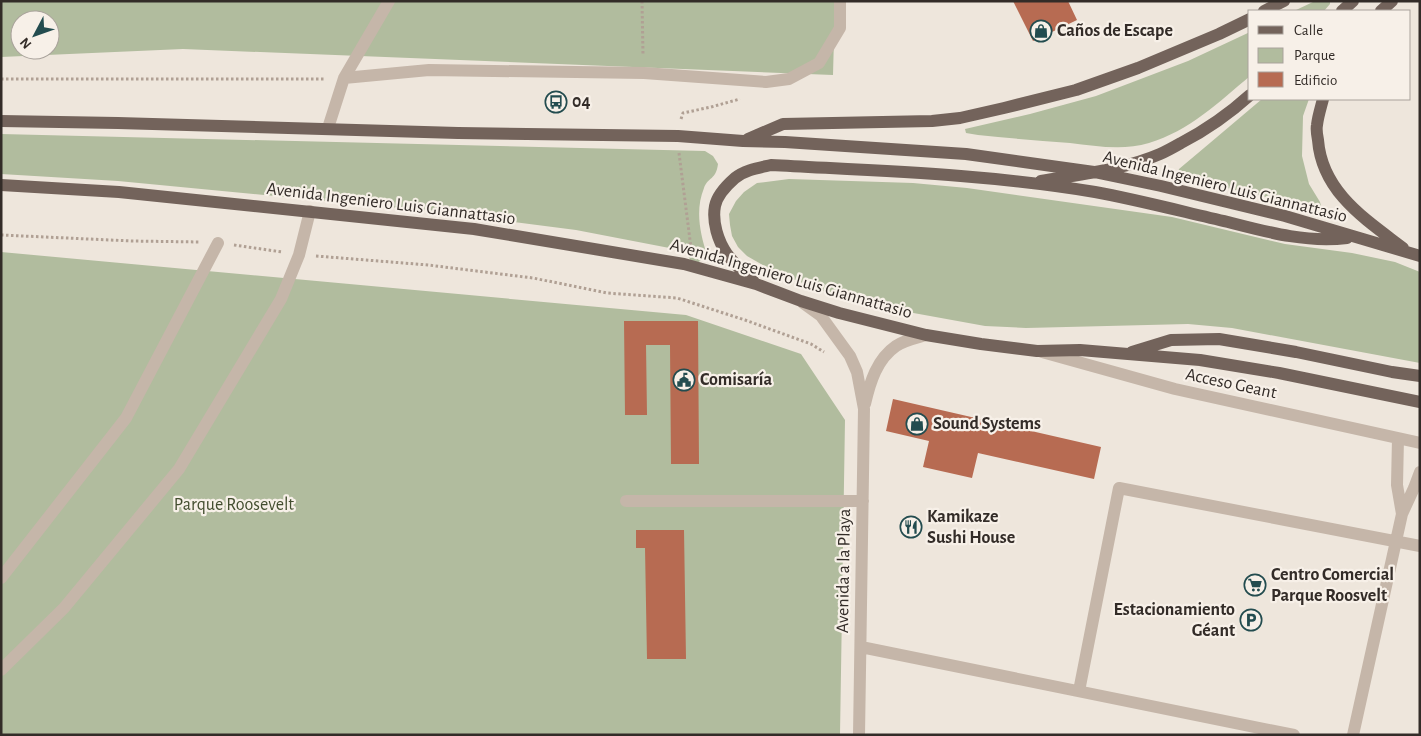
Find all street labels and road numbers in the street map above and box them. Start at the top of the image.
street label: Avenida Ingeniero Luis Giannattasio [1101,148,1349,226]
street label: Avenida Ingeniero Luis Giannattasio [265,180,517,228]
street label: Avenida Ingeniero Luis Giannattasio [668,236,914,322]
street label: Acceso Geant [1184,366,1278,402]
street label: Avenida a la Playa [834,509,854,633]

